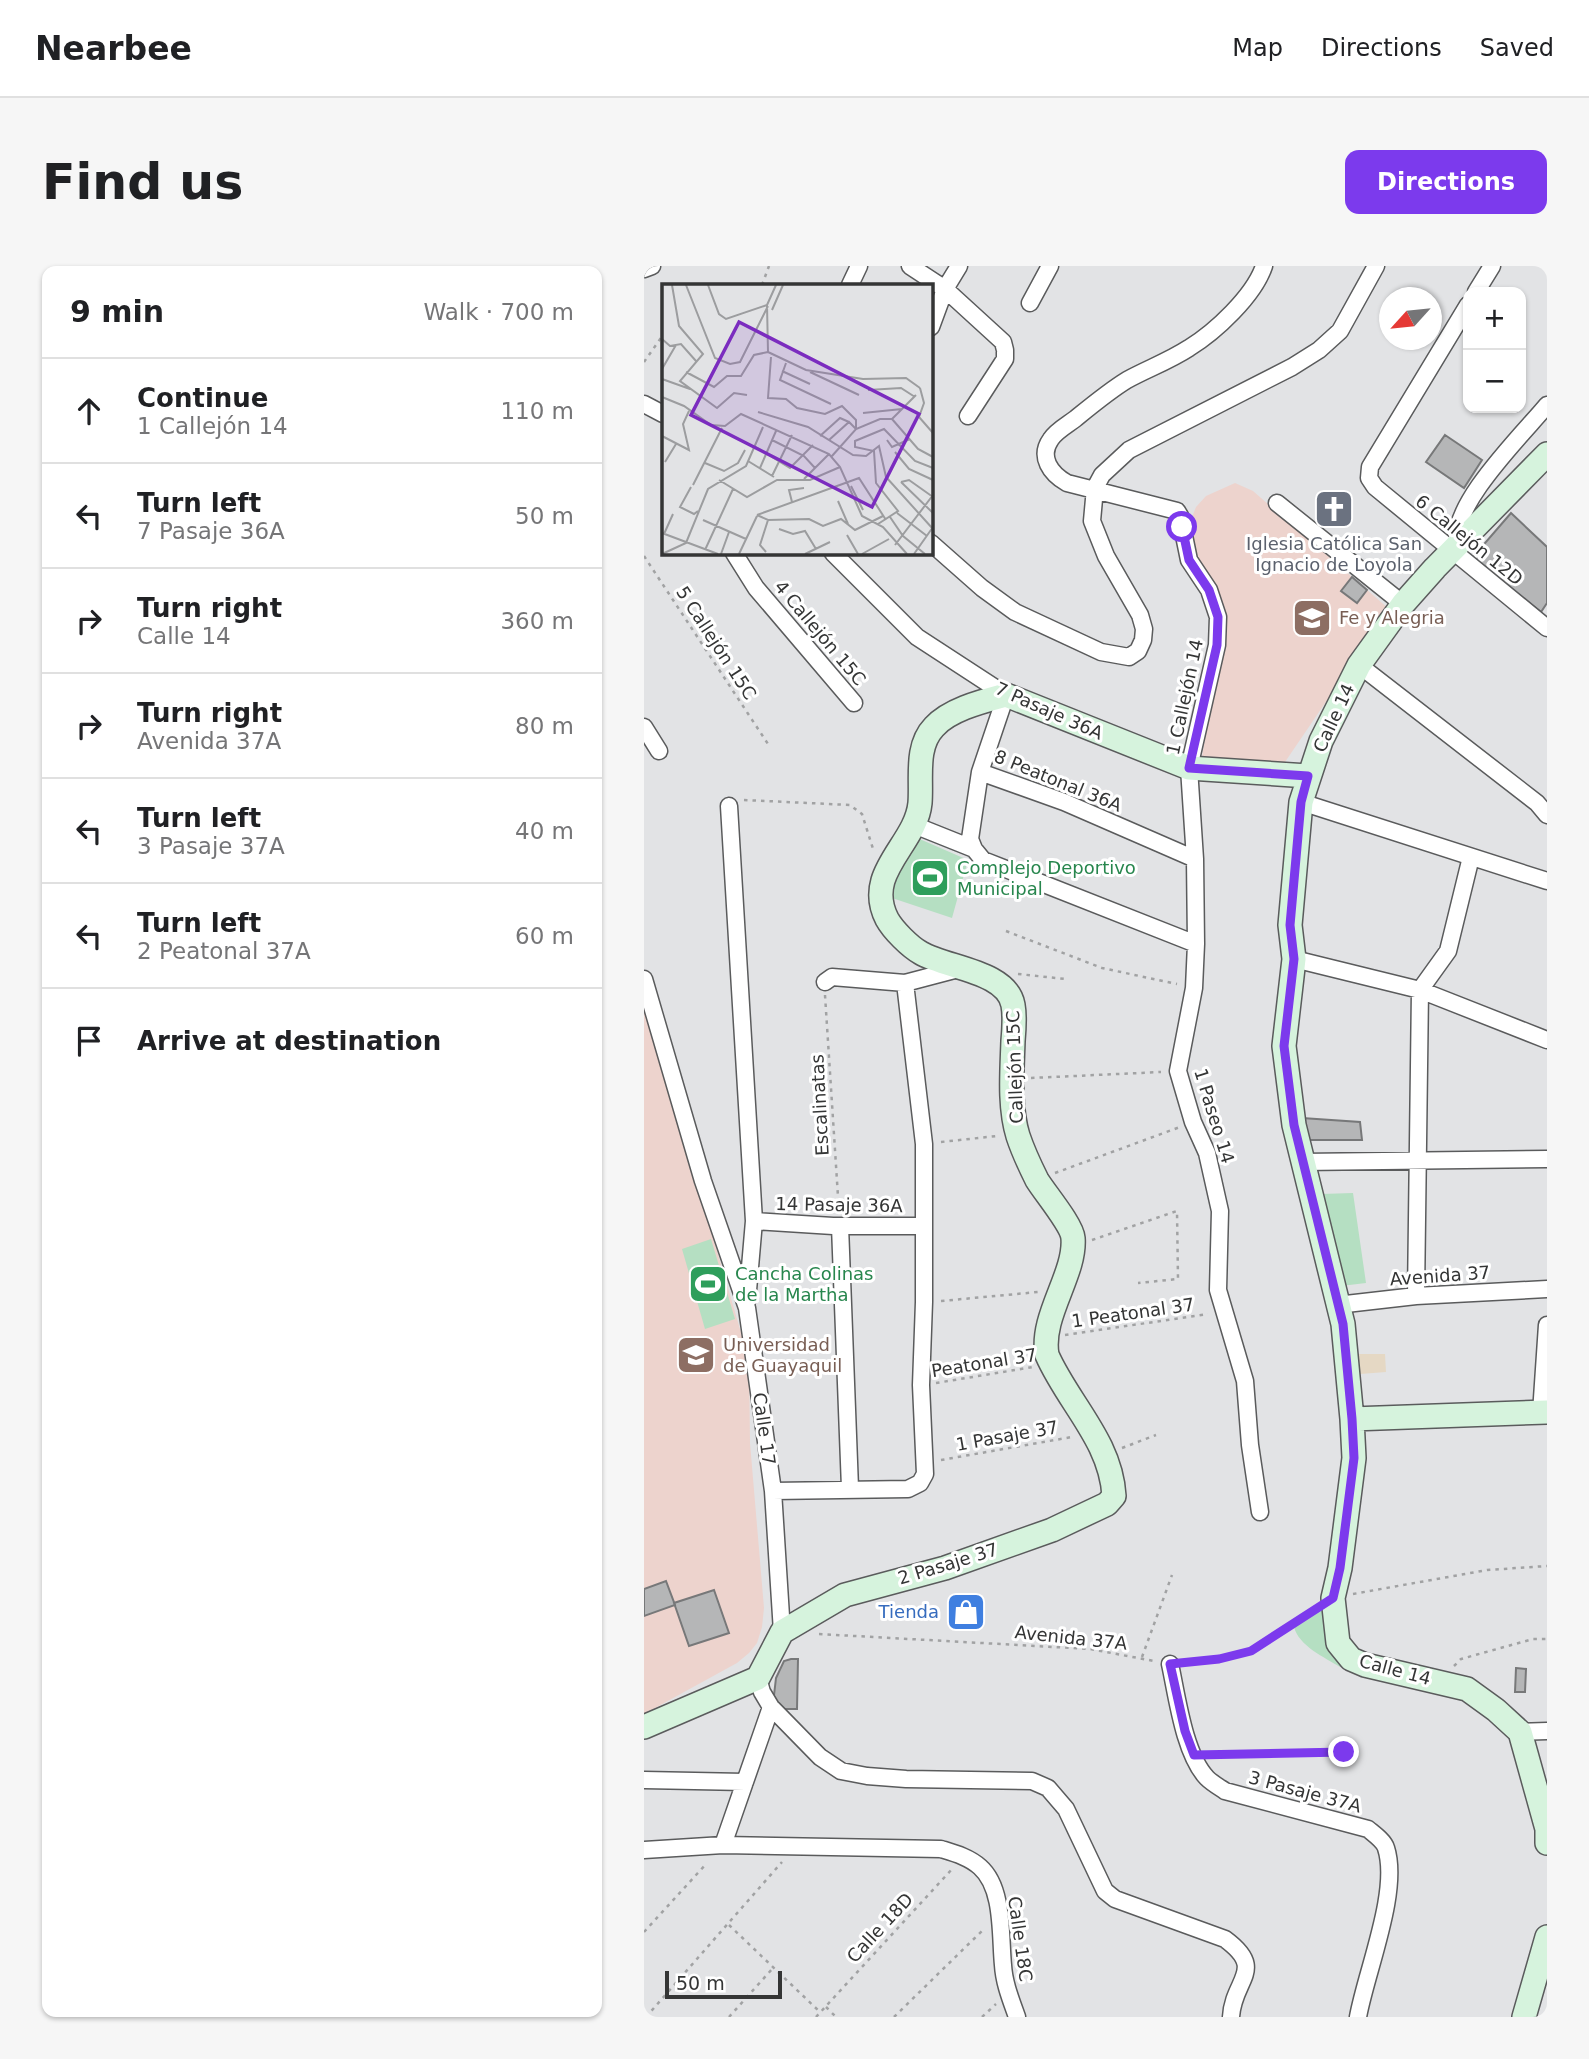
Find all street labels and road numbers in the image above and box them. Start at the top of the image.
street label: 6 Callejón 12D [1412,490,1527,589]
street label: 4 Callejón 15C [770,576,870,689]
street label: 5 Callejón 15C [672,582,761,703]
street label: 1 Callejón 14 [1162,637,1207,757]
street label: 7 Pasaje 36A [992,677,1107,744]
street label: Calle 14 [1309,680,1359,755]
street label: 8 Peatonal 36A [991,745,1126,816]
street label: Callejón 15C [1002,1010,1027,1124]
street label: Escalinatas [806,1054,833,1156]
street label: 1 Paseo 14 [1190,1066,1239,1166]
street label: 14 Pasaje 36A [775,1193,903,1216]
street label: Avenida 37 [1389,1262,1491,1289]
street label: 1 Peatonal 37 [1070,1294,1196,1332]
street label: Peatonal 37 [930,1344,1038,1381]
street label: Calle 17 [749,1391,780,1467]
street label: 1 Pasaje 37 [954,1416,1060,1455]
street label: 2 Pasaje 37 [895,1538,1000,1589]
street label: Avenida 37A [1014,1621,1129,1654]
street label: Calle 14 [1357,1650,1433,1689]
street label: 3 Pasaje 37A [1247,1766,1364,1817]
street label: Calle 18D [842,1889,917,1967]
street label: Calle 18C [1004,1895,1037,1983]

